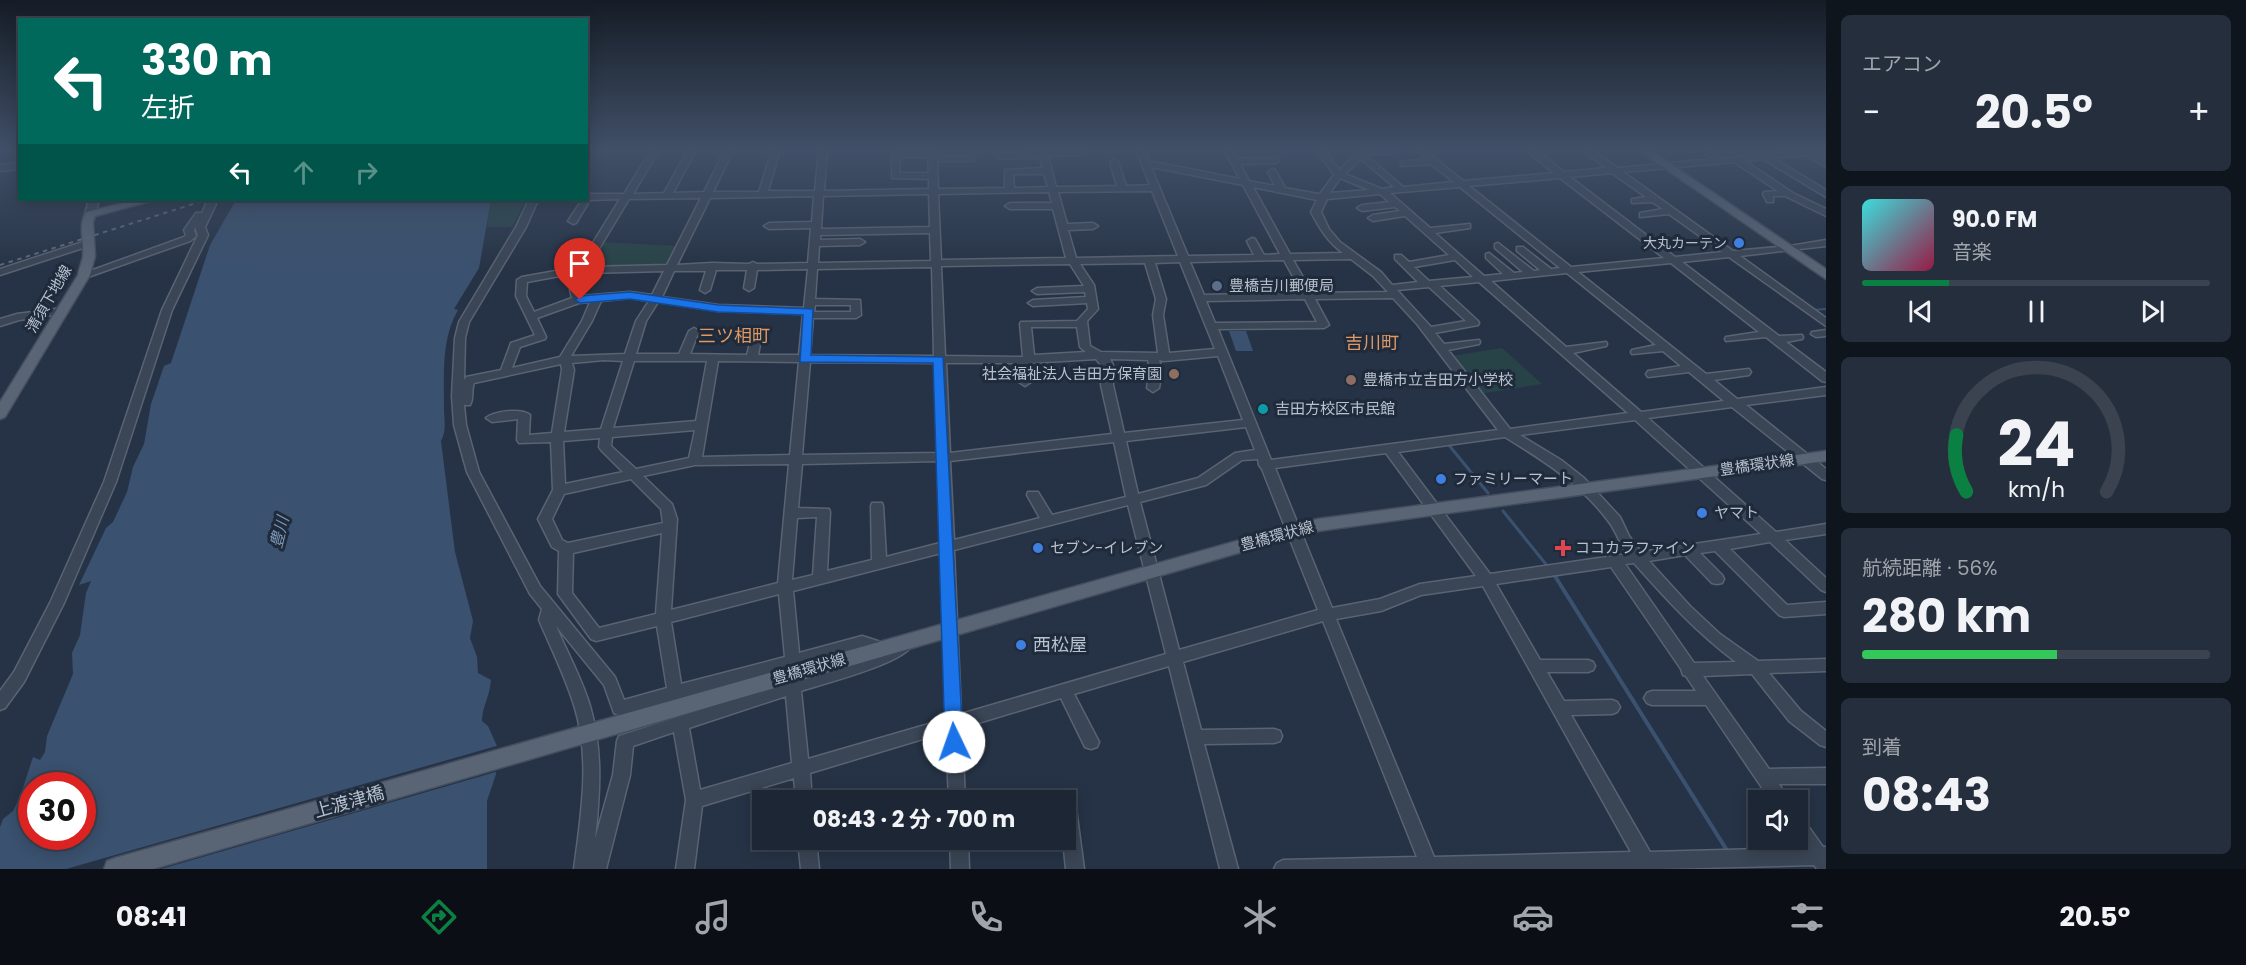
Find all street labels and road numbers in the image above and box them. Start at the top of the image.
street label: 清須下地線 [21,261,76,336]
street label: 豊橋環状線 [1718,449,1796,480]
street label: 豊橋環状線 [1238,516,1316,555]
street label: 豊橋環状線 [770,648,848,689]
street label: 上渡津橋 [311,780,387,823]

